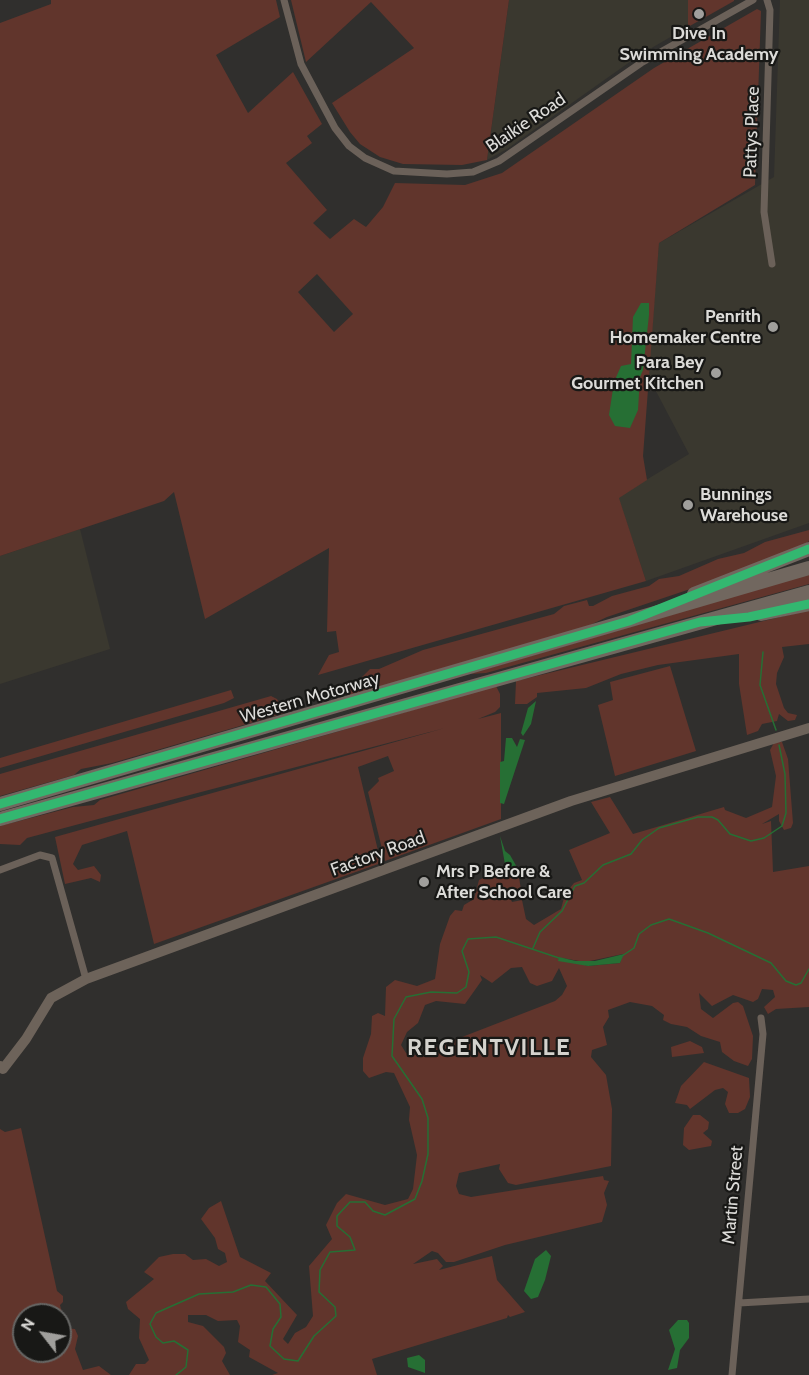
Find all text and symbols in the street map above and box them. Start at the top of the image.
marker: Dive In Swimming Academy [692,7,706,21]
place label: Dive In Swimming Academy [619,23,779,66]
street label: Pattys Place [740,86,764,178]
street label: Blaikie Road [482,88,570,158]
place label: Penrith Homemaker Centre [610,306,761,348]
marker: Penrith Homemaker Centre [766,320,780,334]
place label: Para Bey Gourmet Kitchen [571,352,704,394]
marker: Para Bey Gourmet Kitchen [709,366,723,380]
place label: Bunnings Warehouse [700,484,788,526]
marker: Bunnings Warehouse [681,498,695,512]
street label: Western Motorway [238,668,382,728]
street label: Factory Road [328,827,428,881]
place label: Mrs P Before & After School Care [436,861,571,904]
marker: Mrs P Before & After School Care [417,875,431,889]
district label: REGENTVILLE [407,1034,571,1062]
street label: Martin Street [718,1145,748,1245]
north arrow [12,1303,72,1363]
text: N [17,1315,39,1334]

